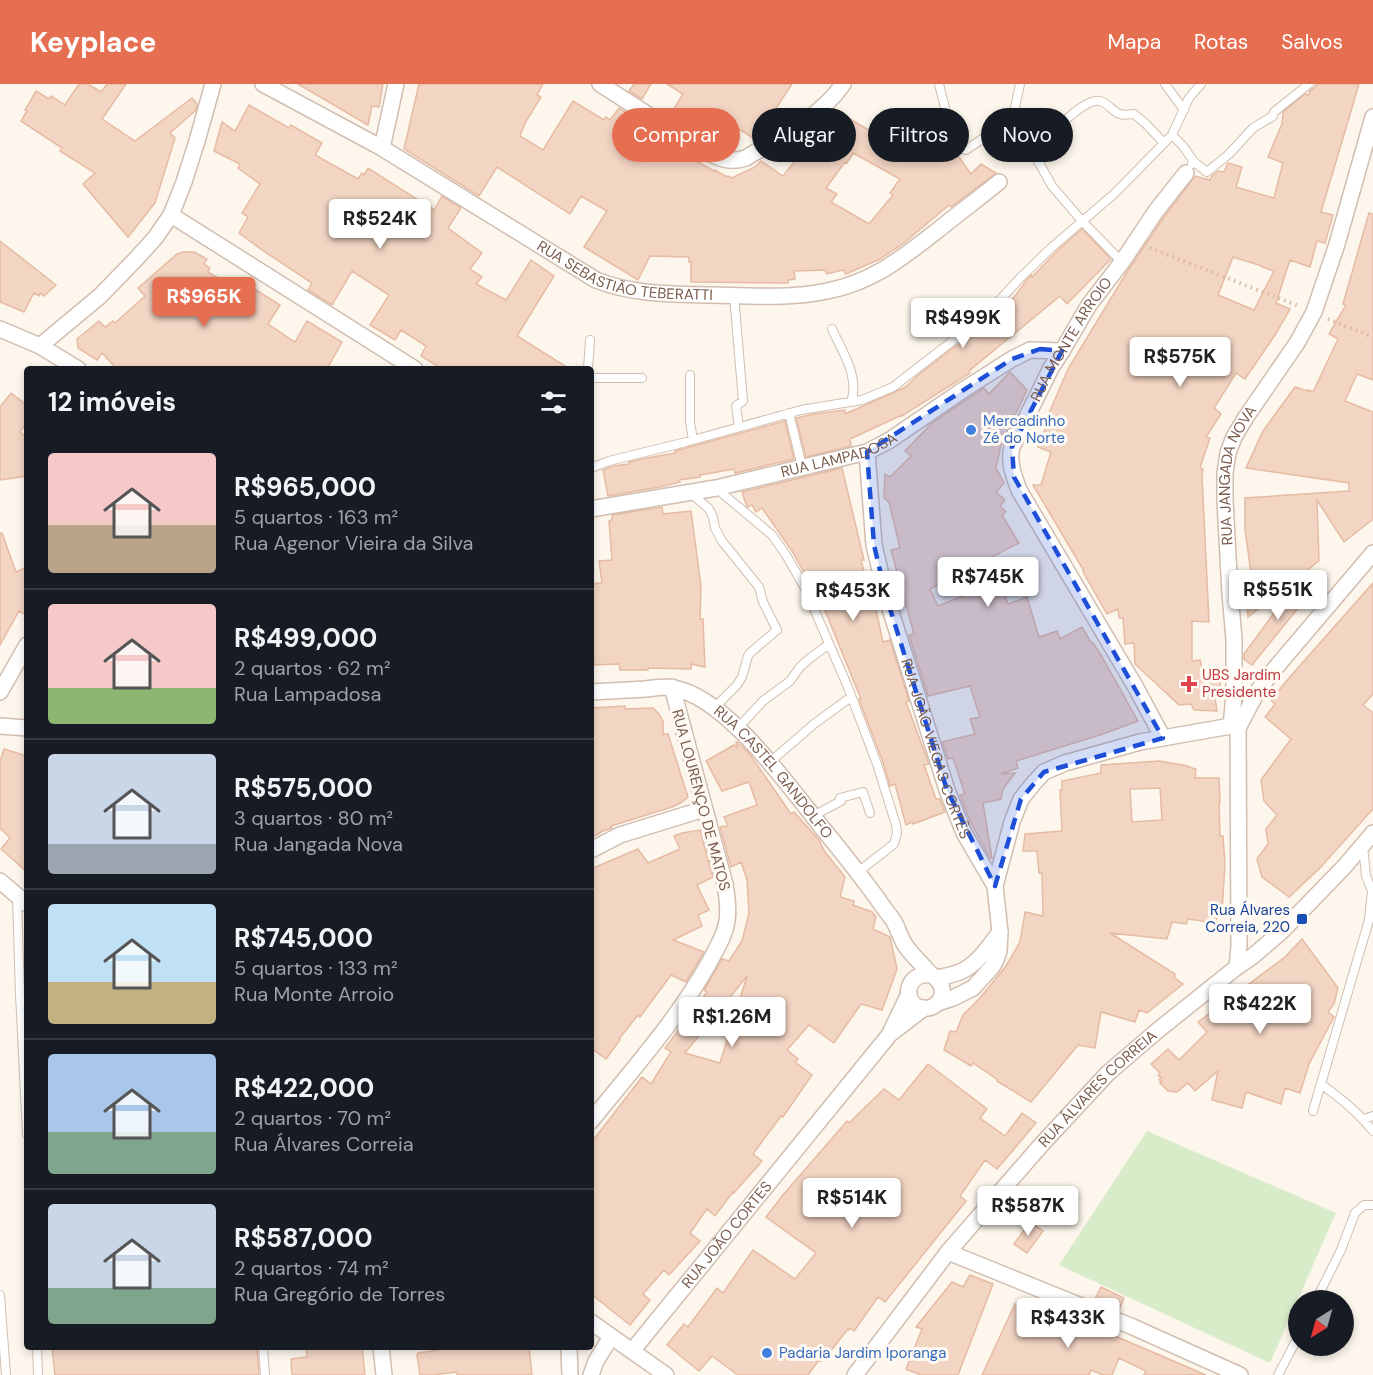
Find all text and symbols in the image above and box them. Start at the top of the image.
text: Keyplace [30,24,156,61]
text: Mapa [1107,28,1161,56]
text: Rotas [1194,28,1248,56]
text: Salvos [1281,28,1343,56]
chip: Comprar [612,108,740,162]
chip: Alugar [752,108,856,162]
chip: Filtros [868,108,969,162]
chip: Novo [981,108,1073,162]
pin: R$524K [331,199,429,250]
text: R$524K [343,205,417,231]
street label: RUA SEBASTIÃO TEBERATTI [533,236,713,305]
street label: RUA MONTE ARROIO [1026,273,1117,405]
pin: R$965K [155,277,253,328]
text: R$965K [166,283,242,309]
pin: R$499K [914,298,1012,349]
text: R$499K [925,304,1001,330]
pin: R$575K [1131,337,1229,388]
text: R$575K [1144,343,1216,369]
text: 12 imóveis [48,385,176,419]
icon: filters [537,386,570,419]
street label: RUA JANGADA NOVA [1215,401,1261,546]
place label: Mercadinho Zé do Norte [983,411,1065,448]
marker: Mercadinho Zé do Norte [964,423,978,437]
street label: RUA LAMPADOSA [779,428,901,482]
text: R$965,000 [234,470,376,504]
icon: home [96,477,168,549]
text: 5 quartos · 163 m² [234,504,398,530]
text: Rua Agenor Vieira da Silva [234,530,473,556]
pin: R$745K [939,557,1037,608]
text: R$745K [952,563,1024,589]
pin: R$551K [1229,570,1327,621]
pin: R$453K [804,571,902,622]
text: R$551K [1243,576,1313,602]
text: R$453K [815,577,891,603]
text: R$499,000 [234,621,377,655]
icon: home [96,628,168,700]
text: 2 quartos · 62 m² [234,655,390,681]
street label: RUA JOÃO VIEGAS CORTÊS [896,656,975,843]
place label: UBS Jardim Presidente [1202,665,1281,702]
marker: UBS Jardim Presidente [1180,675,1198,693]
text: Rua Lampadosa [234,681,382,707]
street label: RUA CASTEL GANDOLFO [710,701,837,843]
street label: RUA LOURENÇO DE MATOS [667,707,735,893]
text: R$575,000 [234,771,373,805]
icon: home [96,778,168,850]
text: 3 quartos · 80 m² [234,805,393,831]
text: Rua Jangada Nova [234,831,403,857]
place label: Rua Álvares Correia, 220 [1205,900,1290,937]
marker: Rua Álvares Correia, 220 [1295,912,1309,926]
text: R$745,000 [234,921,373,955]
icon: home [96,928,168,1000]
text: 5 quartos · 133 m² [234,955,397,981]
text: Rua Monte Arroio [234,981,394,1007]
pin: R$422K [1211,984,1309,1035]
text: R$422K [1223,990,1297,1016]
pin: R$1.26M [677,997,787,1048]
text: R$1.26M [693,1003,771,1029]
street label: RUA ÁLVARES CORREIA [1034,1025,1161,1152]
text: R$422,000 [234,1071,374,1105]
icon: home [96,1078,168,1150]
text: 2 quartos · 70 m² [234,1105,391,1131]
text: Rua Álvares Correia [234,1131,414,1157]
street label: RUA JOÃO CORTES [677,1177,776,1292]
pin: R$514K [803,1178,901,1229]
text: R$514K [817,1184,887,1210]
pin: R$587K [979,1186,1077,1237]
text: R$587K [991,1192,1065,1218]
text: R$587,000 [234,1221,372,1255]
icon: home [96,1228,168,1300]
text: 2 quartos · 74 m² [234,1255,389,1281]
text: Rua Gregório de Torres [234,1281,445,1307]
north arrow [1288,1290,1354,1356]
map controls [1288,1290,1354,1356]
pin: R$433K [1019,1298,1117,1349]
text: R$433K [1031,1304,1105,1330]
place label: Padaria Jardim Iporanga [779,1343,946,1363]
marker: Padaria Jardim Iporanga [760,1346,774,1360]

